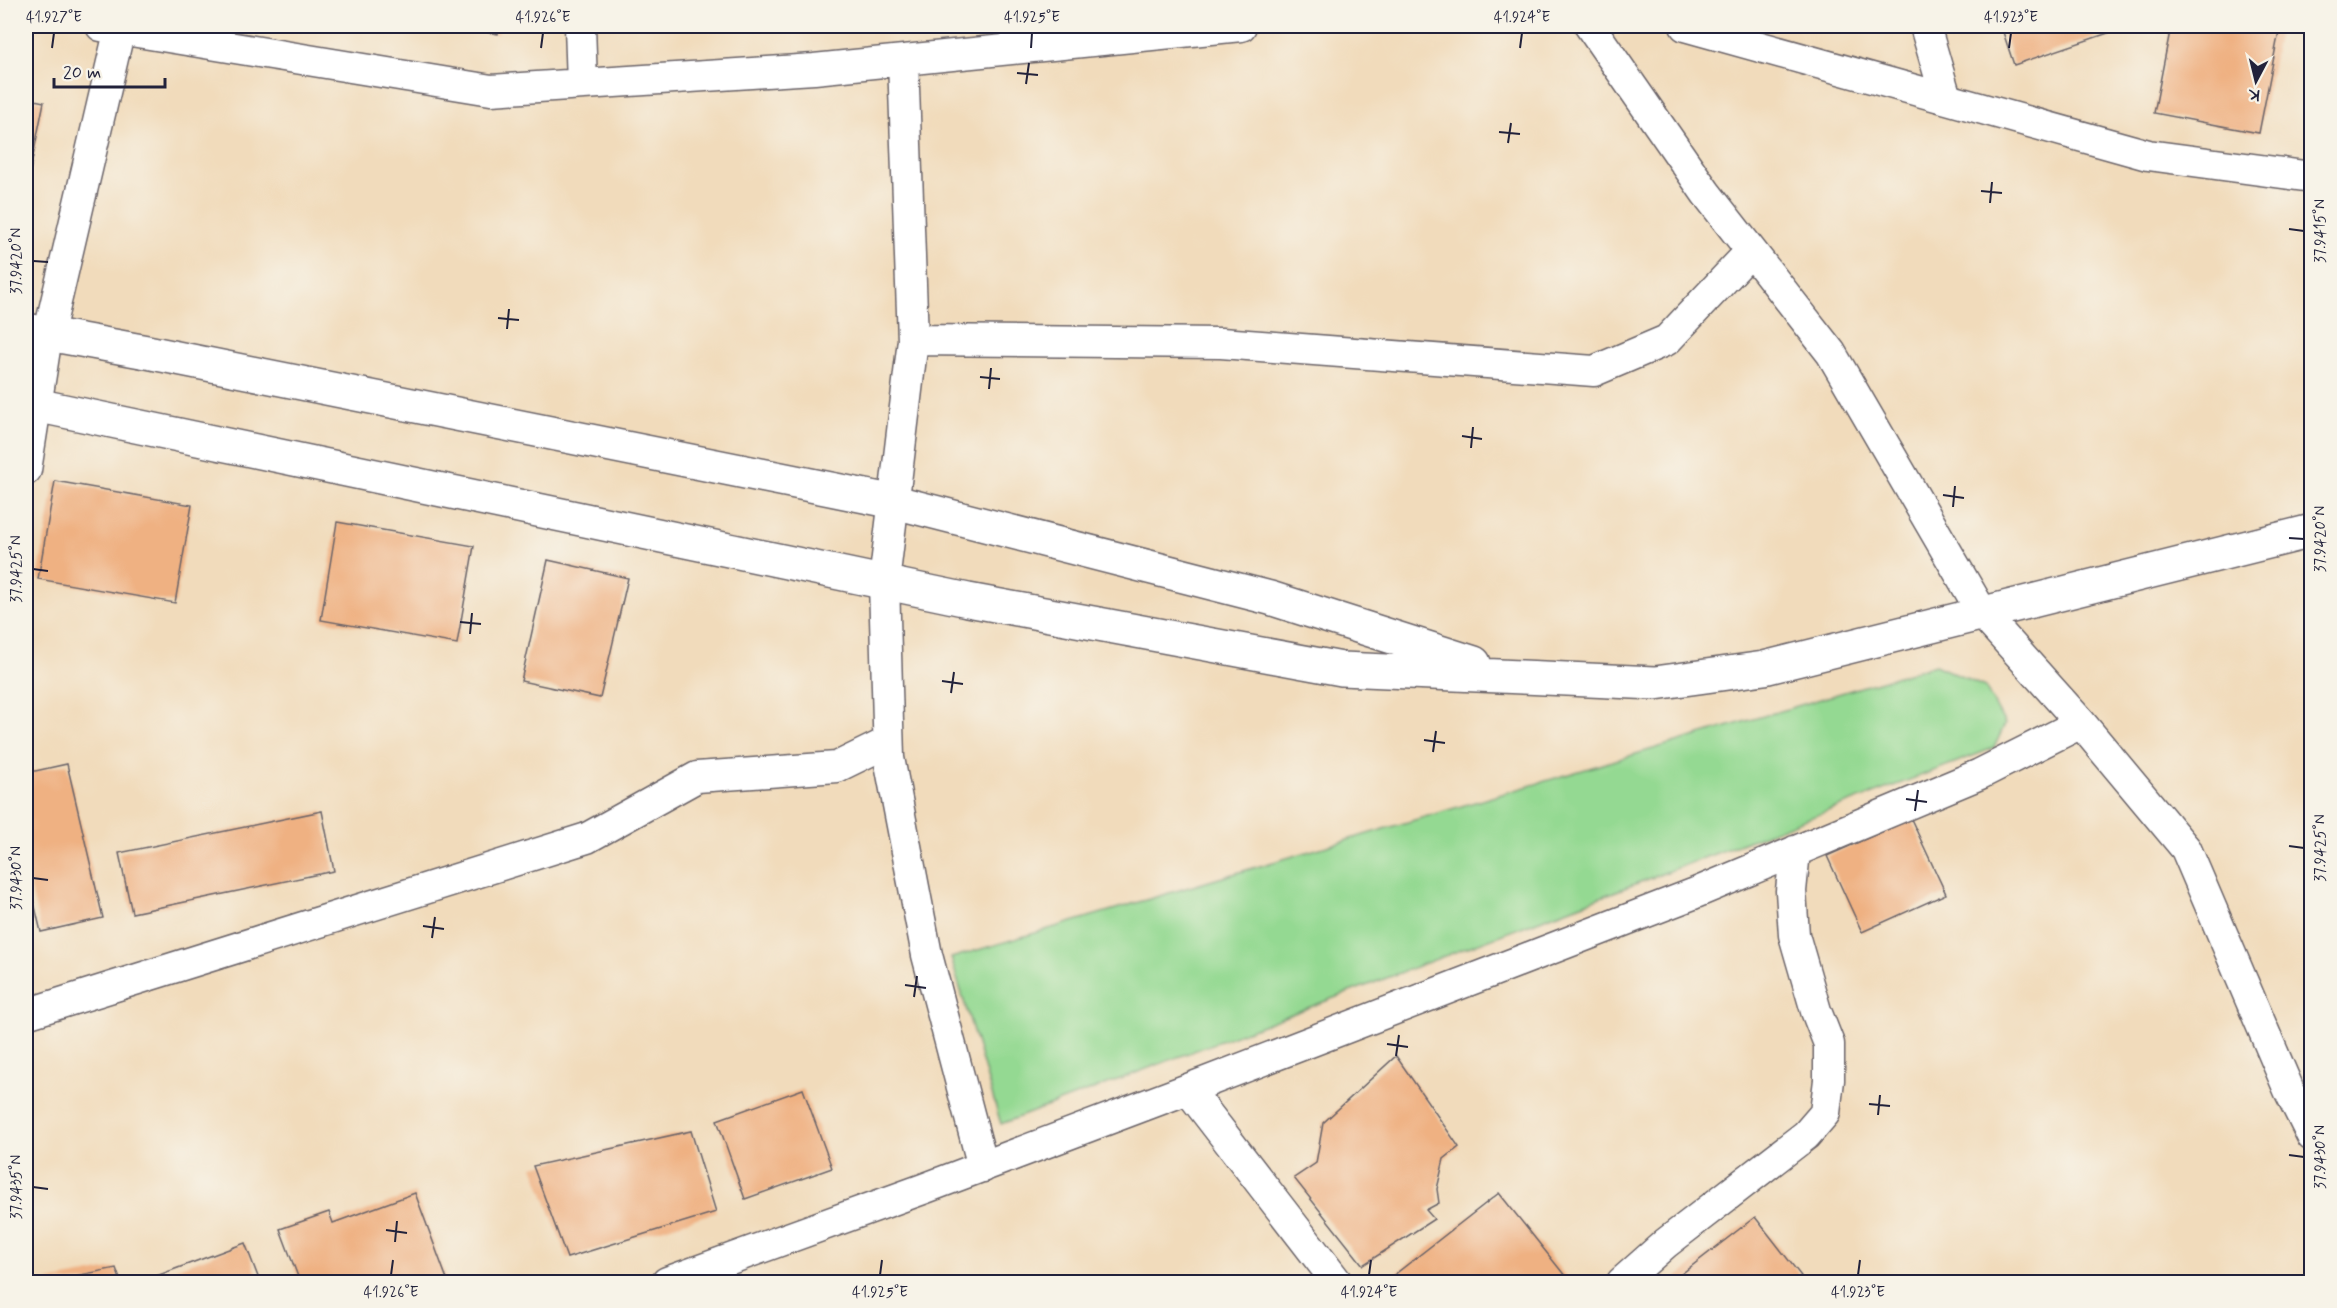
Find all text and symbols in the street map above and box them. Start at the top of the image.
text: 41.927°E [26,8,82,28]
text: 41.926°E [516,8,571,28]
text: 41.925°E [1004,8,1060,28]
text: 41.924°E [1494,8,1551,28]
text: 41.923°E [1984,8,2038,28]
scale bar [54,51,165,89]
north arrow [2226,51,2286,111]
text: 20 m [63,61,101,85]
text: K [2247,83,2261,106]
text: 37.9415°N [2311,199,2331,263]
text: 37.9420°N [7,228,27,294]
text: 37.9420°N [2311,506,2331,572]
text: 37.9425°N [7,535,27,603]
text: 37.9425°N [2311,814,2331,882]
text: 37.9430°N [7,846,27,910]
text: 37.9430°N [2311,1125,2331,1189]
text: 37.9435°N [7,1155,27,1219]
text: 41.926°E [364,1283,419,1303]
text: 41.925°E [852,1283,908,1303]
text: 41.924°E [1341,1283,1398,1303]
text: 41.923°E [1831,1283,1885,1303]

